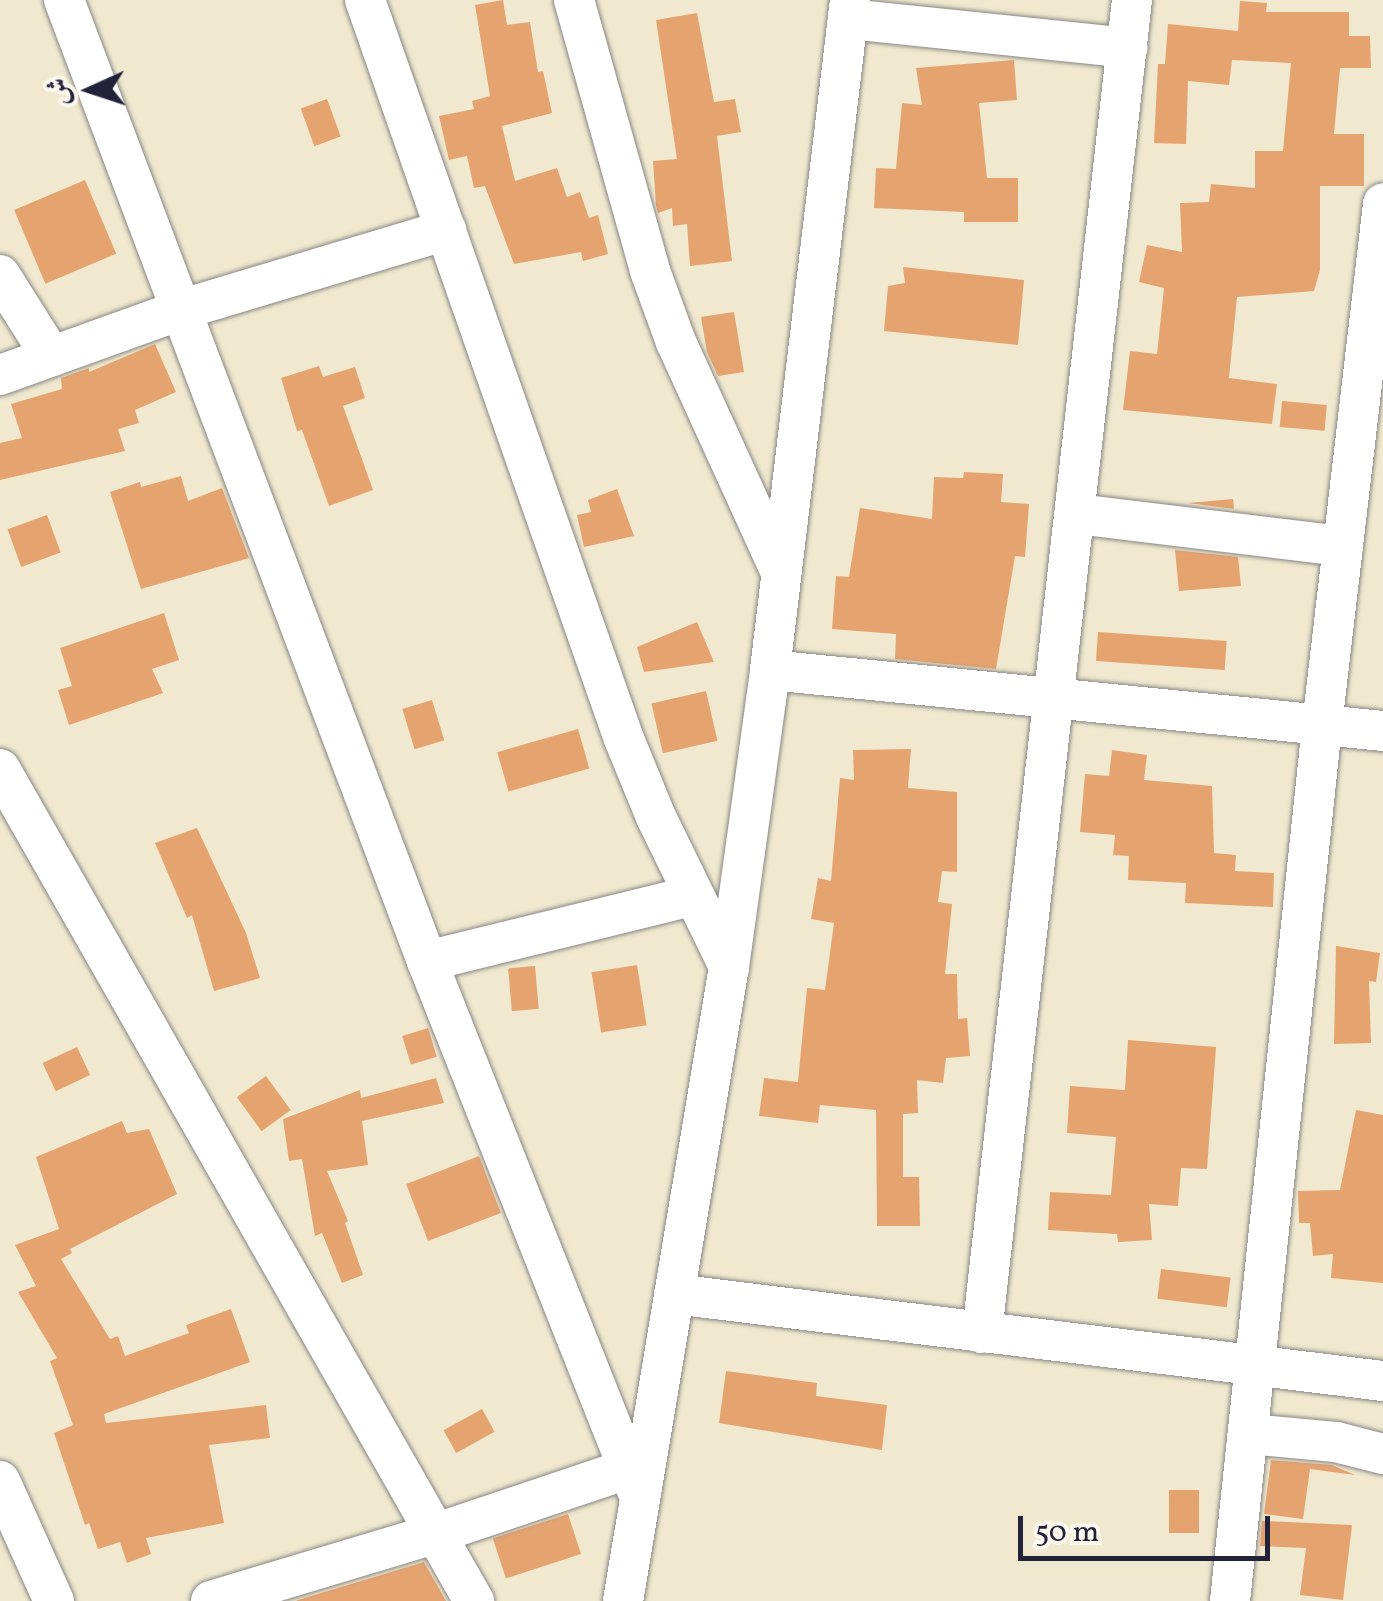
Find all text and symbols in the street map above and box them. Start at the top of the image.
north arrow [40,40,140,140]
text: ش [39,77,80,106]
scale bar [1023,1496,1276,1558]
text: 50 m [1035,1512,1099,1554]

